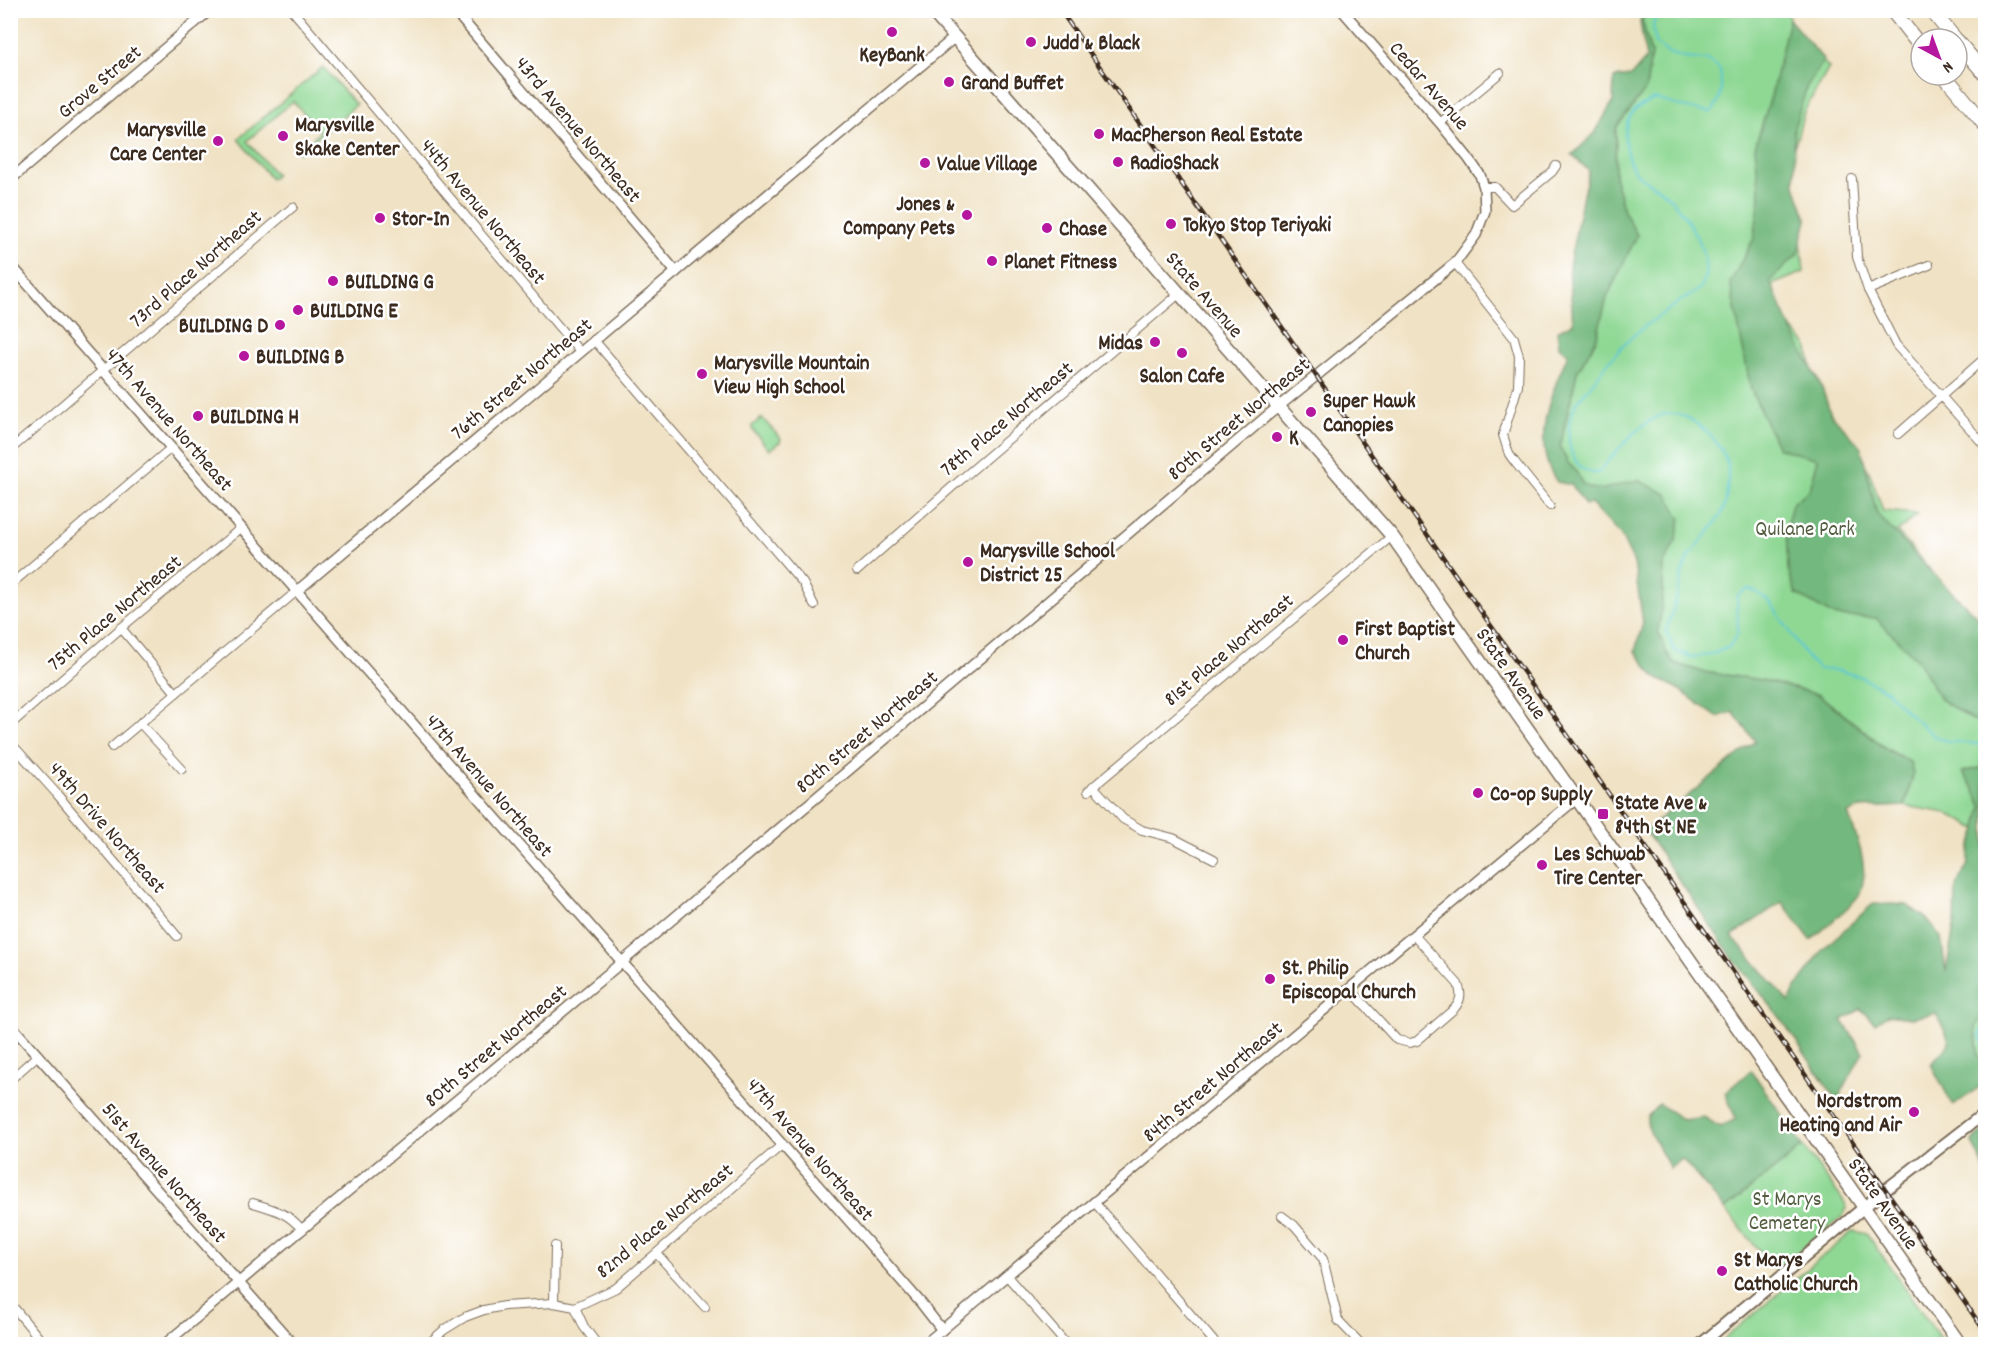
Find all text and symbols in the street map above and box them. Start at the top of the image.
marker: KeyBank [885,25,899,39]
north arrow [1909,27,1969,87]
place label: Judd & Black [1043,30,1140,60]
marker: Judd & Black [1024,35,1038,49]
street label: Cedar Avenue [1381,36,1475,138]
street label: Grove Street [52,39,150,127]
place label: KeyBank [859,42,925,72]
street label: 43rd Avenue Northeast [506,51,647,211]
text: N [1937,55,1958,78]
place label: Grand Buffet [961,70,1064,100]
marker: Grand Buffet [942,75,956,89]
place label: Marysville Skake Center [295,112,401,166]
place label: Marysville Care Center [110,117,207,171]
place label: MacPherson Real Estate [1111,122,1303,152]
marker: MacPherson Real Estate [1092,127,1106,141]
marker: Marysville Skake Center [276,129,290,143]
street label: 44th Avenue Northeast [412,133,552,293]
marker: Marysville Care Center [211,134,225,148]
place label: RadioShack [1130,150,1219,180]
place label: Value Village [937,151,1037,181]
marker: RadioShack [1111,155,1125,169]
marker: Value Village [918,156,932,170]
place label: Jones & Company Pets [843,191,955,245]
street label: 73rd Place Northeast [124,204,270,336]
place label: Stor-In [392,206,450,236]
marker: Jones & Company Pets [960,208,974,222]
marker: Stor-In [373,211,387,225]
place label: Tokyo Stop Teriyaki [1183,212,1331,242]
place label: Chase [1059,216,1107,246]
marker: Tokyo Stop Teriyaki [1164,217,1178,231]
marker: Chase [1040,221,1054,235]
street label: State Avenue [1157,246,1249,346]
place label: Planet Fitness [1004,249,1118,279]
marker: Planet Fitness [985,254,999,268]
place label: BUILDING G [345,269,434,299]
marker: BUILDING G [326,274,340,288]
place label: BUILDING E [310,298,398,328]
marker: BUILDING E [291,303,305,317]
street label: 76th Street Northeast [446,312,601,449]
place label: BUILDING D [179,313,268,343]
marker: BUILDING D [273,318,287,332]
place label: Midas [1098,330,1143,360]
marker: Midas [1148,335,1162,349]
street label: 47th Avenue Northeast [97,343,239,500]
place label: BUILDING B [256,344,344,374]
marker: Salon Cafe [1175,346,1189,360]
marker: BUILDING B [237,349,251,363]
place label: Marysville Mountain View High School [714,350,870,404]
street label: 80th Street Northeast [1162,351,1318,489]
street label: 78th Place Northeast [935,355,1081,485]
place label: Salon Cafe [1140,363,1224,393]
marker: Marysville Mountain View High School [695,367,709,381]
place label: Super Hawk Canopies [1323,388,1416,442]
place label: BUILDING H [210,404,299,434]
marker: Super Hawk Canopies [1304,405,1318,419]
marker: BUILDING H [191,409,205,423]
place label: K [1289,425,1299,455]
marker: K [1270,430,1284,444]
park label: Quilane Park [1755,516,1855,546]
place label: Marysville School District 25 [980,538,1116,592]
street label: 75th Place Northeast [42,549,190,680]
marker: Marysville School District 25 [961,555,975,569]
street label: 81st Place Northeast [1158,588,1302,715]
place label: First Baptist Church [1355,616,1455,670]
street label: State Avenue [1467,623,1552,727]
marker: First Baptist Church [1336,633,1350,647]
street label: 80th Street Northeast [790,664,946,802]
street label: 47th Avenue Northeast [417,709,559,866]
street label: 49th Drive Northeast [40,756,172,902]
place label: Co-op Supply [1490,781,1593,811]
marker: Co-op Supply [1471,786,1485,800]
place label: State Ave & 84th St NE [1615,790,1707,844]
marker: State Ave & 84th St NE [1596,807,1610,821]
place label: Les Schwab Tire Center [1554,841,1645,895]
marker: Les Schwab Tire Center [1535,858,1549,872]
place label: St. Philip Episcopal Church [1282,955,1416,1009]
marker: St. Philip Episcopal Church [1263,972,1277,986]
street label: 80th Street Northeast [419,978,575,1116]
street label: 84th Street Northeast [1137,1015,1291,1151]
street label: 47th Avenue Northeast [738,1073,880,1230]
place label: Nordstrom Heating and Air [1780,1088,1903,1142]
street label: 51st Avenue Northeast [93,1097,233,1251]
marker: Nordstrom Heating and Air [1907,1105,1921,1119]
street label: State Avenue [1839,1153,1924,1257]
street label: 82nd Place Northeast [591,1157,741,1287]
park label: St Marys Cemetery [1749,1186,1826,1240]
place label: St Marys Catholic Church [1734,1247,1858,1301]
marker: St Marys Catholic Church [1715,1264,1729,1278]

